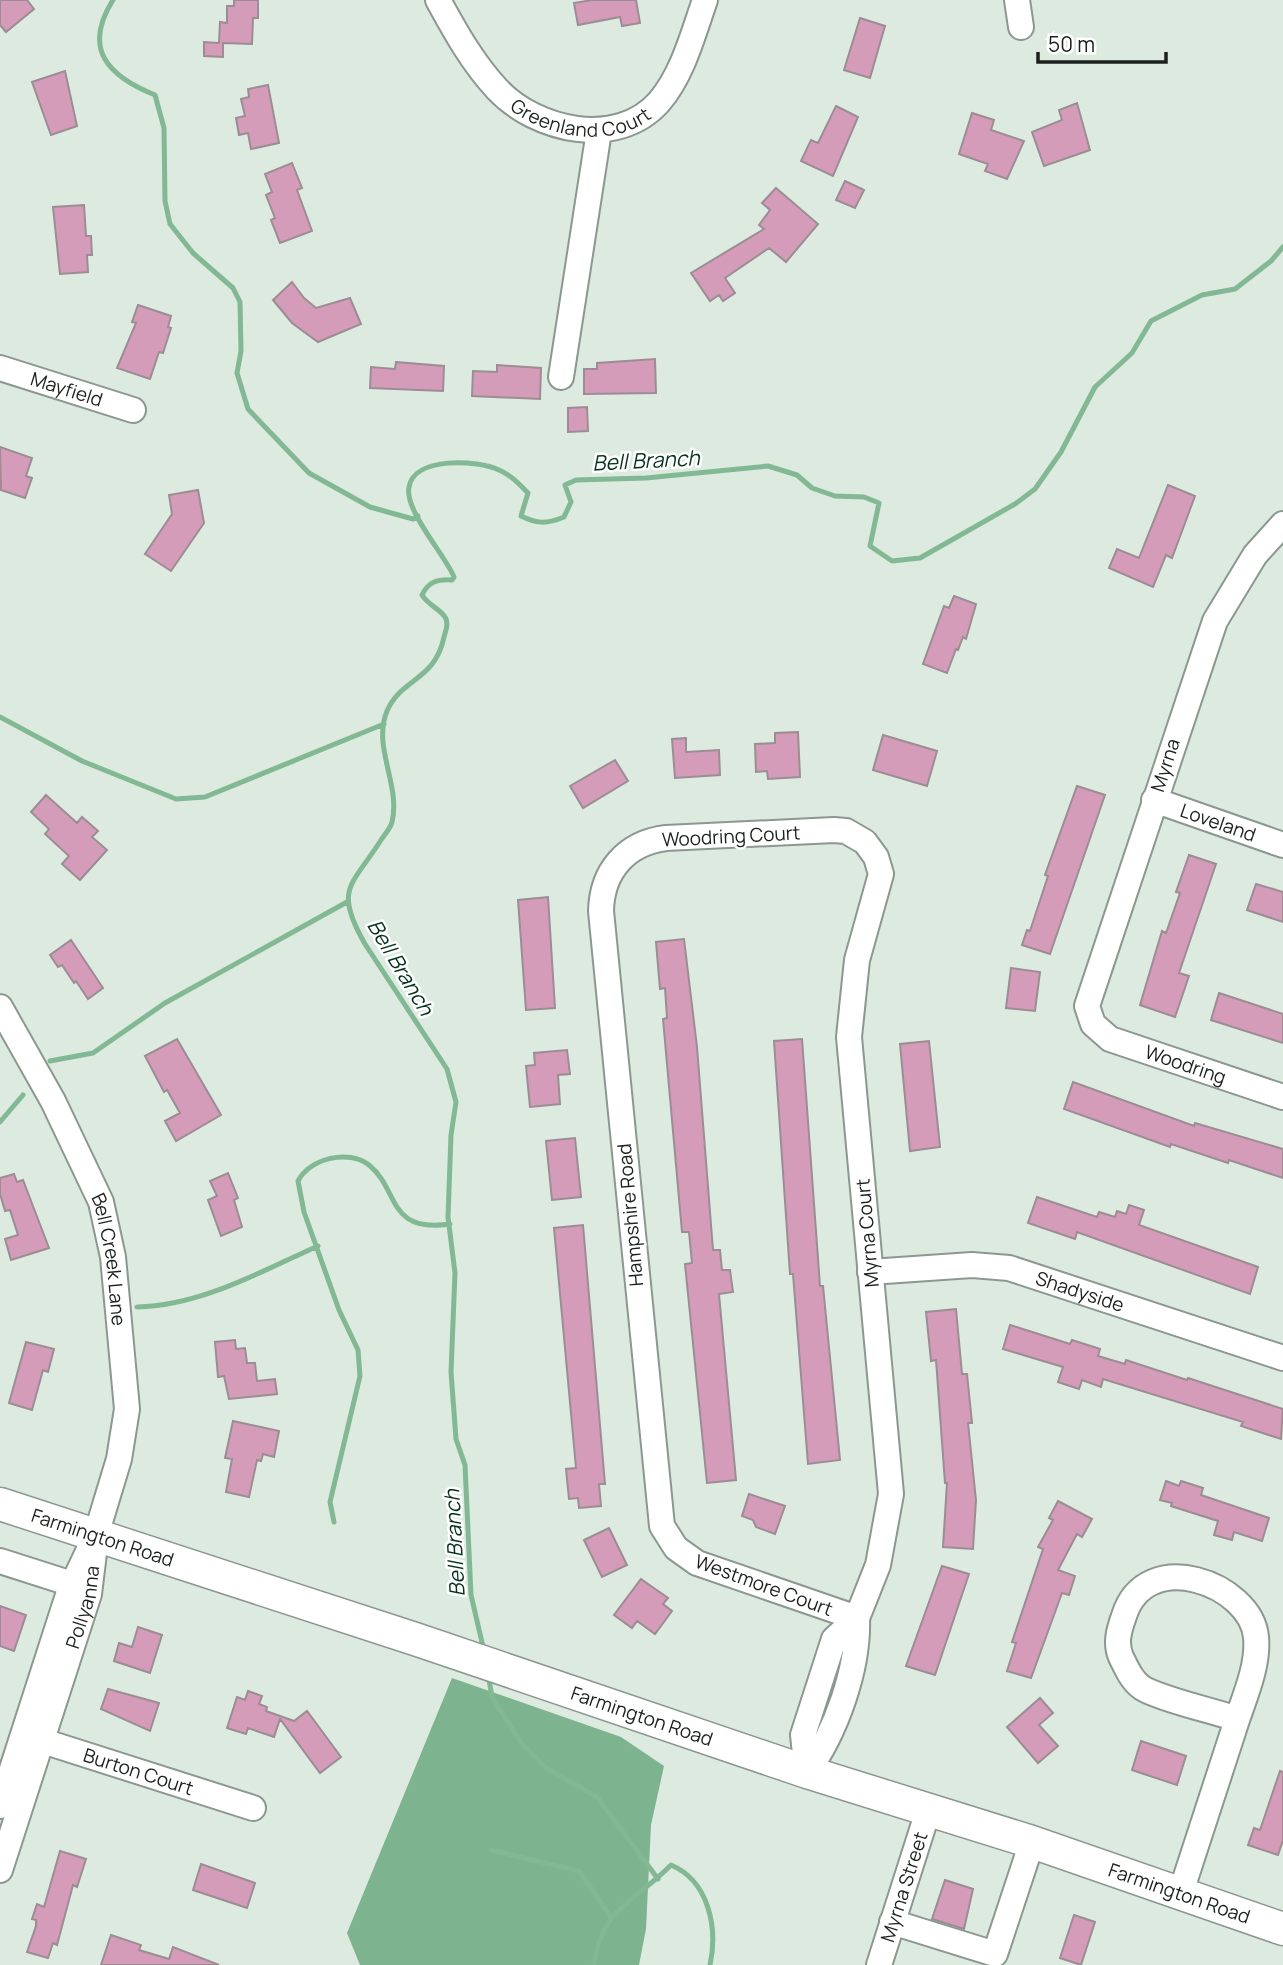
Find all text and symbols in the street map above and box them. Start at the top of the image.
scale bar [1038,21,1166,65]
text: 50 m [1048,30,1095,58]
street label: Greenland Court [506,92,656,143]
street label: Mayfield [27,365,106,413]
water label: Bell Branch [592,443,702,477]
street label: Myrna [1144,735,1186,795]
street label: Loveland [1177,797,1260,848]
street label: Woodring Court [661,819,801,853]
water label: Bell Branch [361,914,441,1022]
street label: Woodring [1141,1039,1230,1090]
street label: Hampshire Road [611,1143,649,1287]
street label: Myrna Court [849,1178,885,1288]
street label: Bell Creek Lane [86,1189,132,1327]
street label: Shadyside [1032,1265,1128,1318]
water label: Bell Branch [437,1487,471,1597]
street label: Farmington Road [28,1502,177,1573]
street label: Westmore Court [692,1548,836,1622]
street label: Pollyanna [59,1564,105,1652]
street label: Farmington Road [567,1680,716,1752]
street label: Burton Court [80,1742,197,1801]
street label: Myrna Street [874,1828,934,1945]
street label: Farmington Road [1105,1857,1254,1930]

